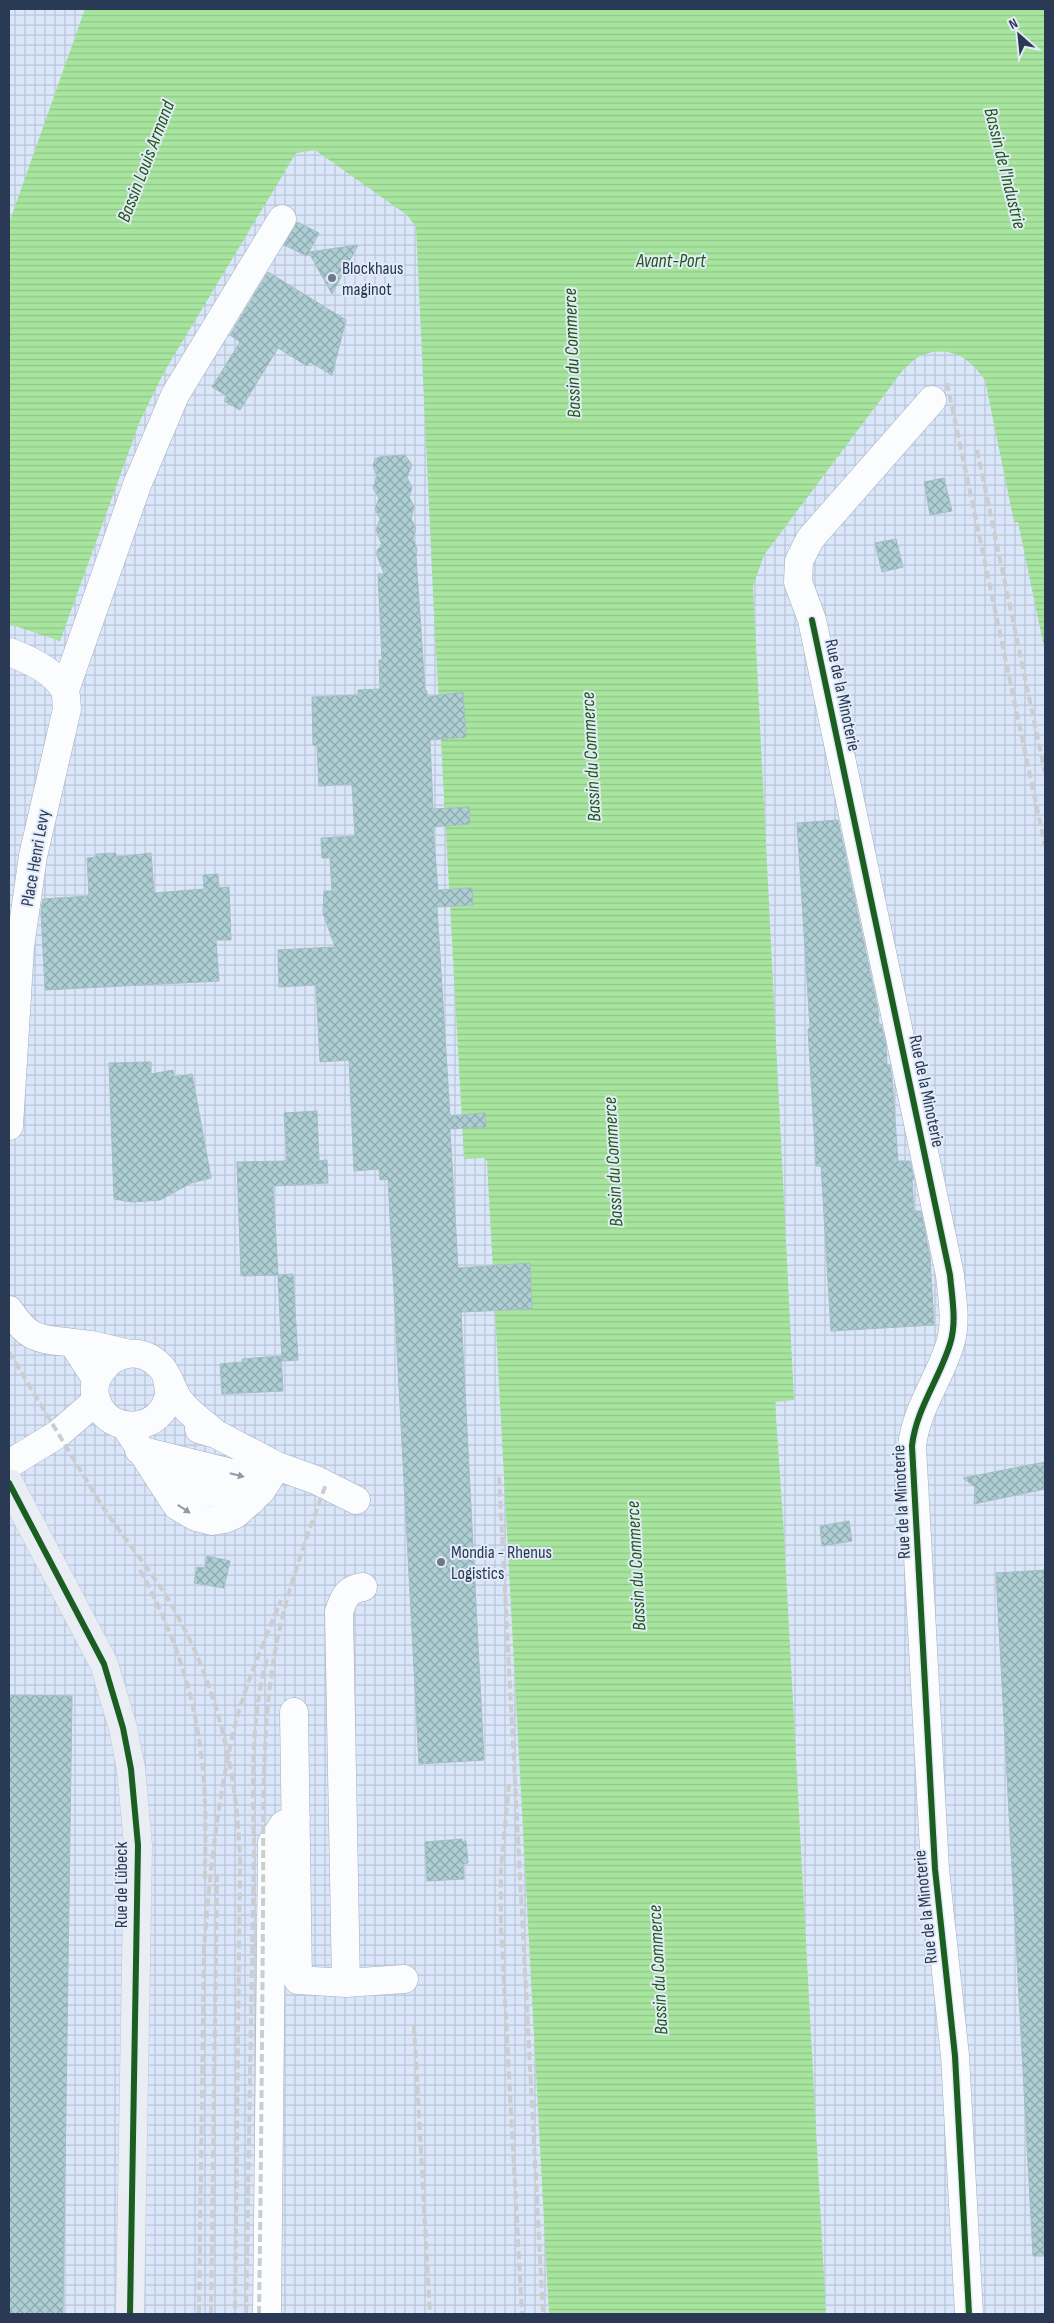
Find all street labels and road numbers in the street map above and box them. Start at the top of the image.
street label: Rue de la Minoterie [820,637,865,753]
street label: Place Henri Levy [17,808,54,908]
street label: Rue de la Minoterie [904,1033,949,1149]
street label: Rue de la Minoterie [888,1444,915,1560]
street label: Rue de Lübeck [111,1842,132,1928]
street label: Rue de la Minoterie [909,1849,942,1965]

